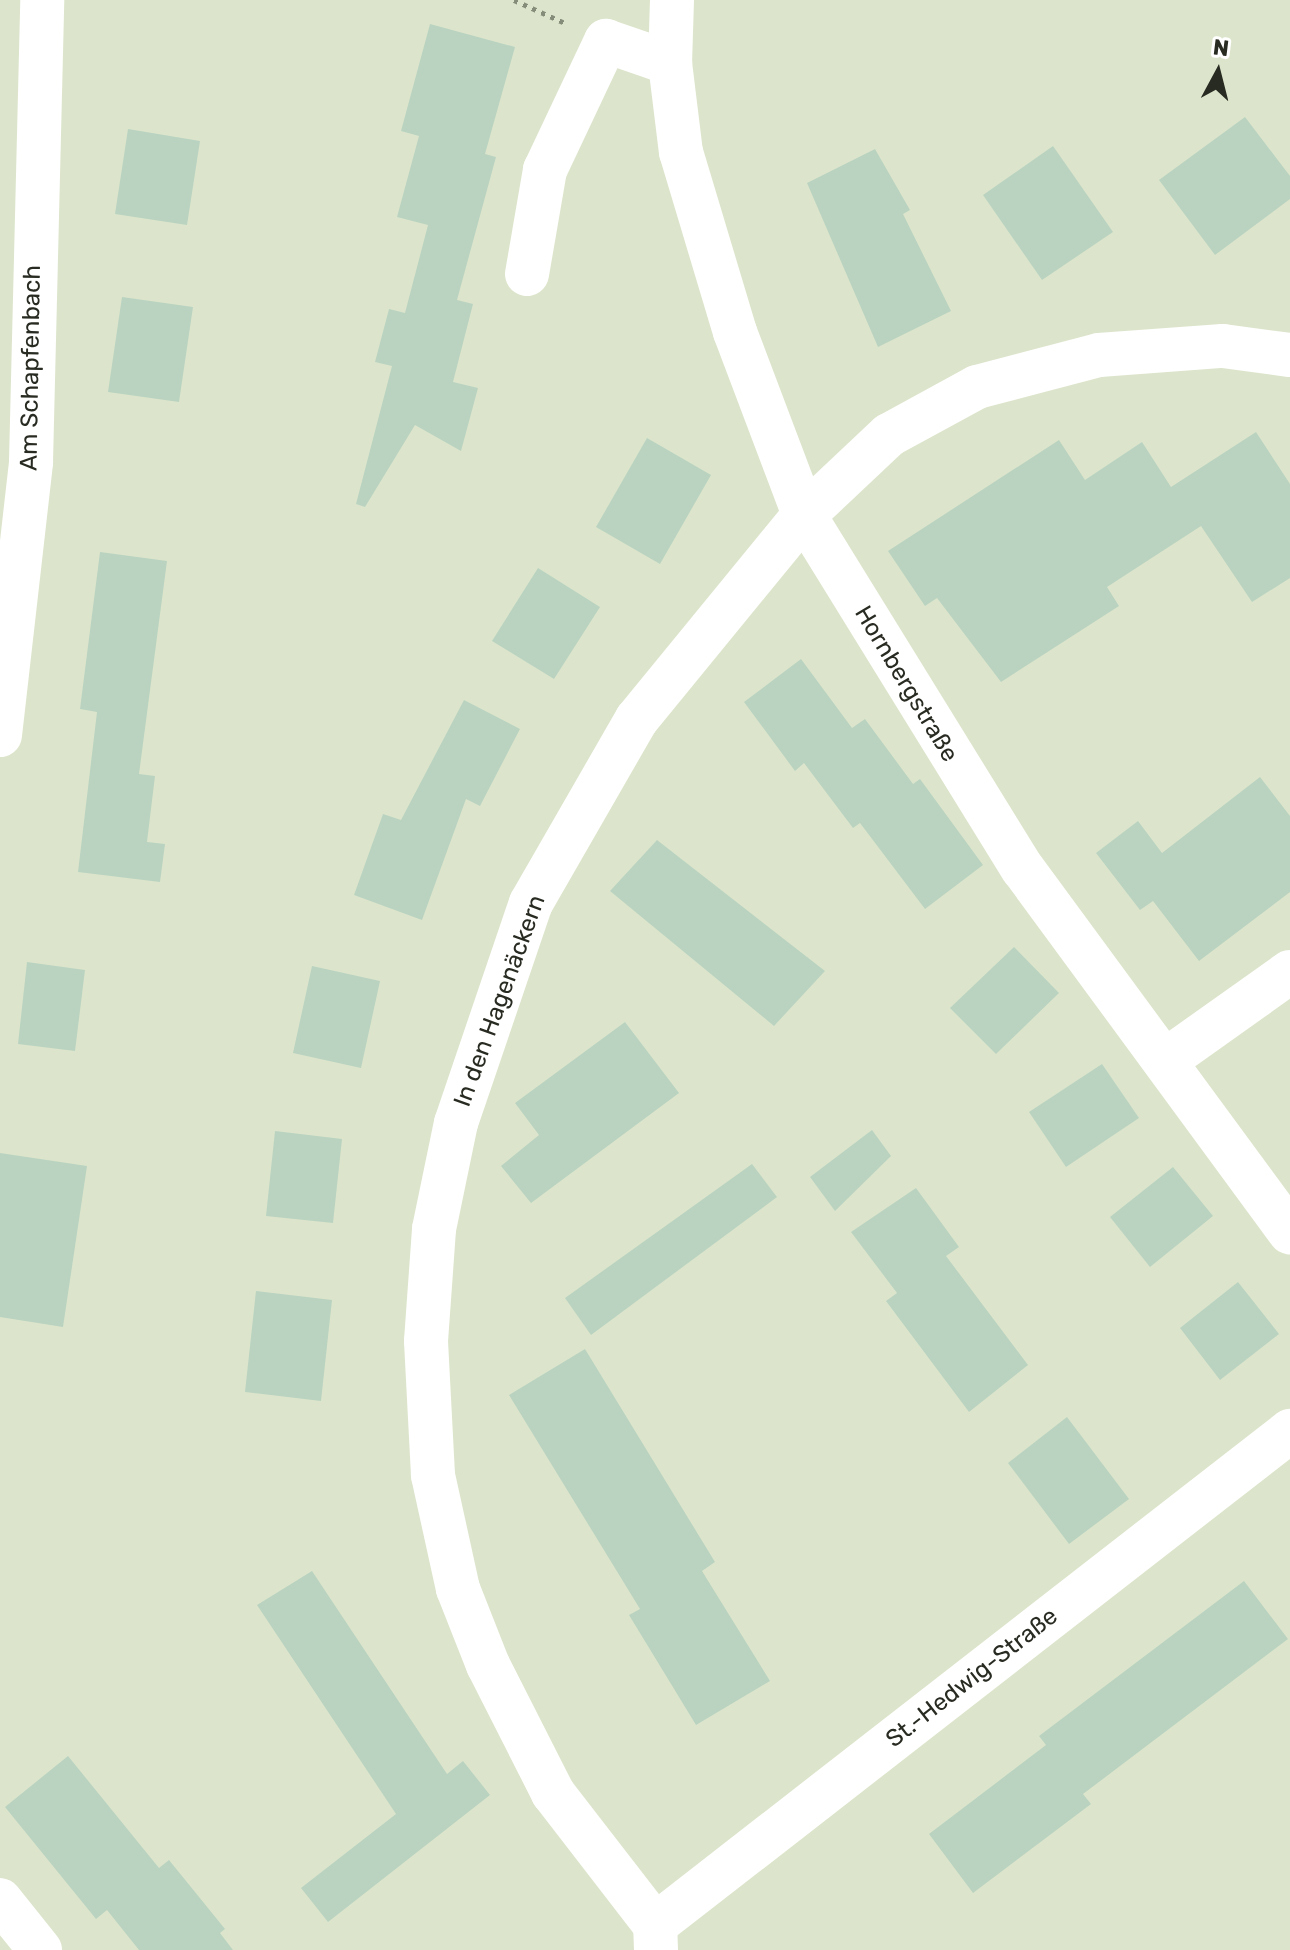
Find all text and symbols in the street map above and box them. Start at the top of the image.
north arrow [1178,32,1258,112]
text: N [1211,33,1230,62]
street label: Am Schapfenbach [15,265,47,471]
street label: Hornbergstraße [848,601,964,767]
street label: In den Hagenäckern [448,891,552,1111]
street label: St.-Hedwig-Straße [880,1602,1064,1754]

